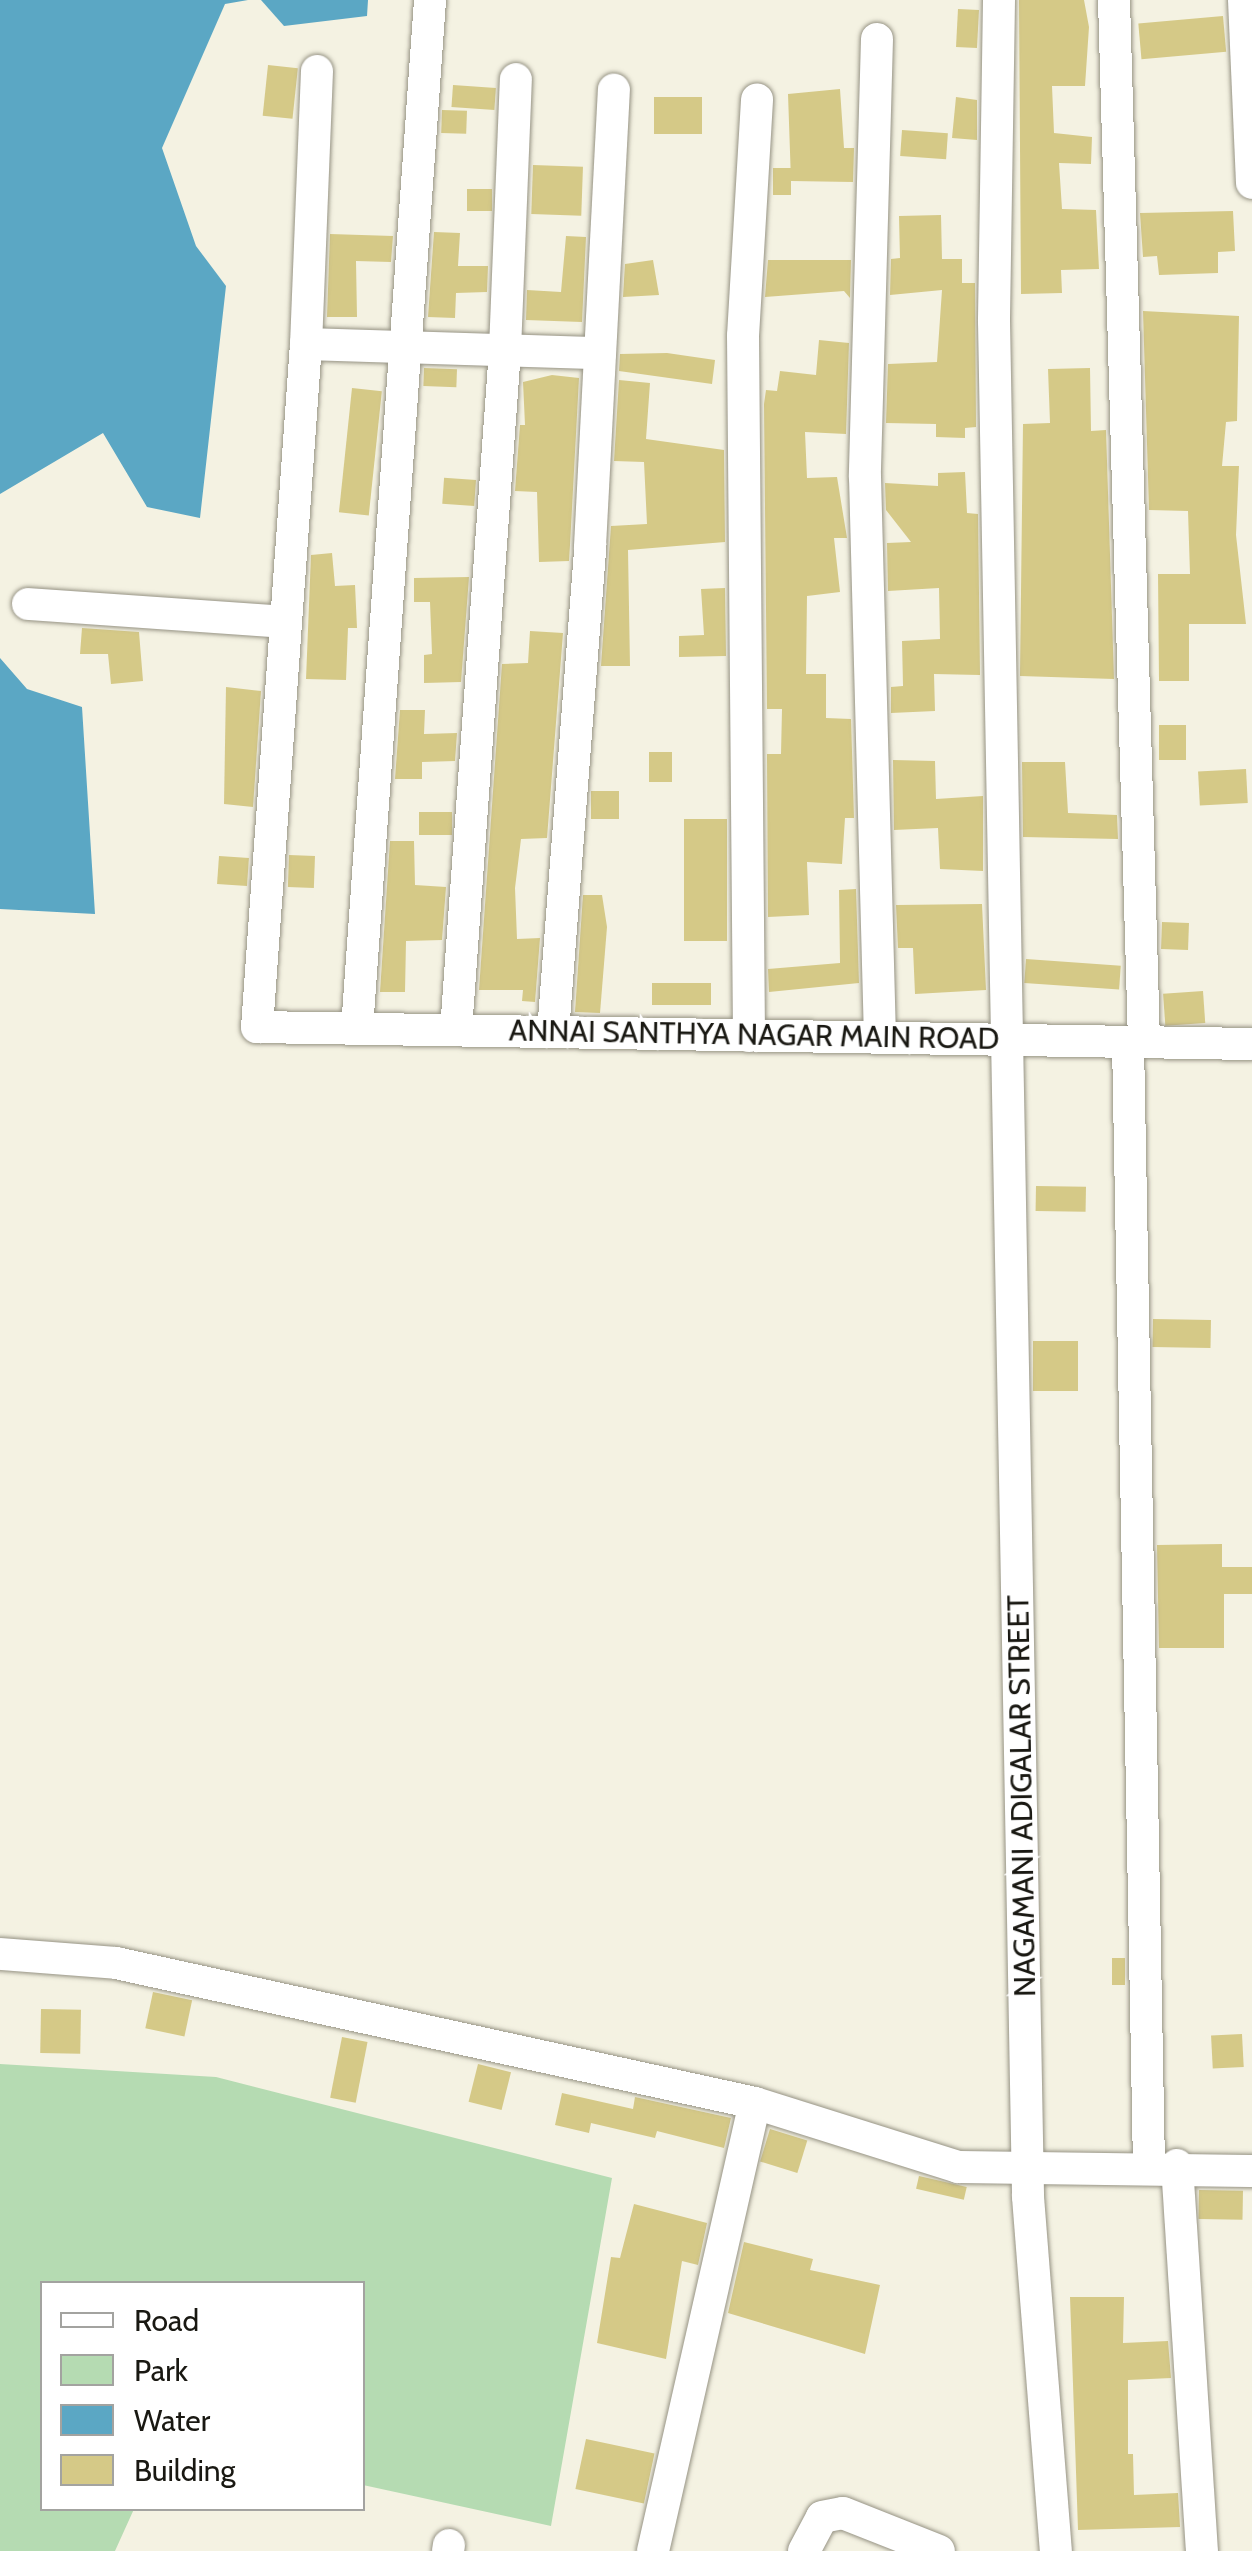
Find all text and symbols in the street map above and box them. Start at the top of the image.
street label: ANNAI SANTHYA NAGAR MAIN ROAD [508,1013,1000,1057]
street label: NAGAMANI ADIGALAR STREET [1000,1595,1044,1997]
legend [40,2281,365,2511]
text: Road [134,2302,199,2339]
text: Park [134,2352,188,2389]
text: Water [134,2402,210,2439]
text: Building [134,2452,236,2489]

